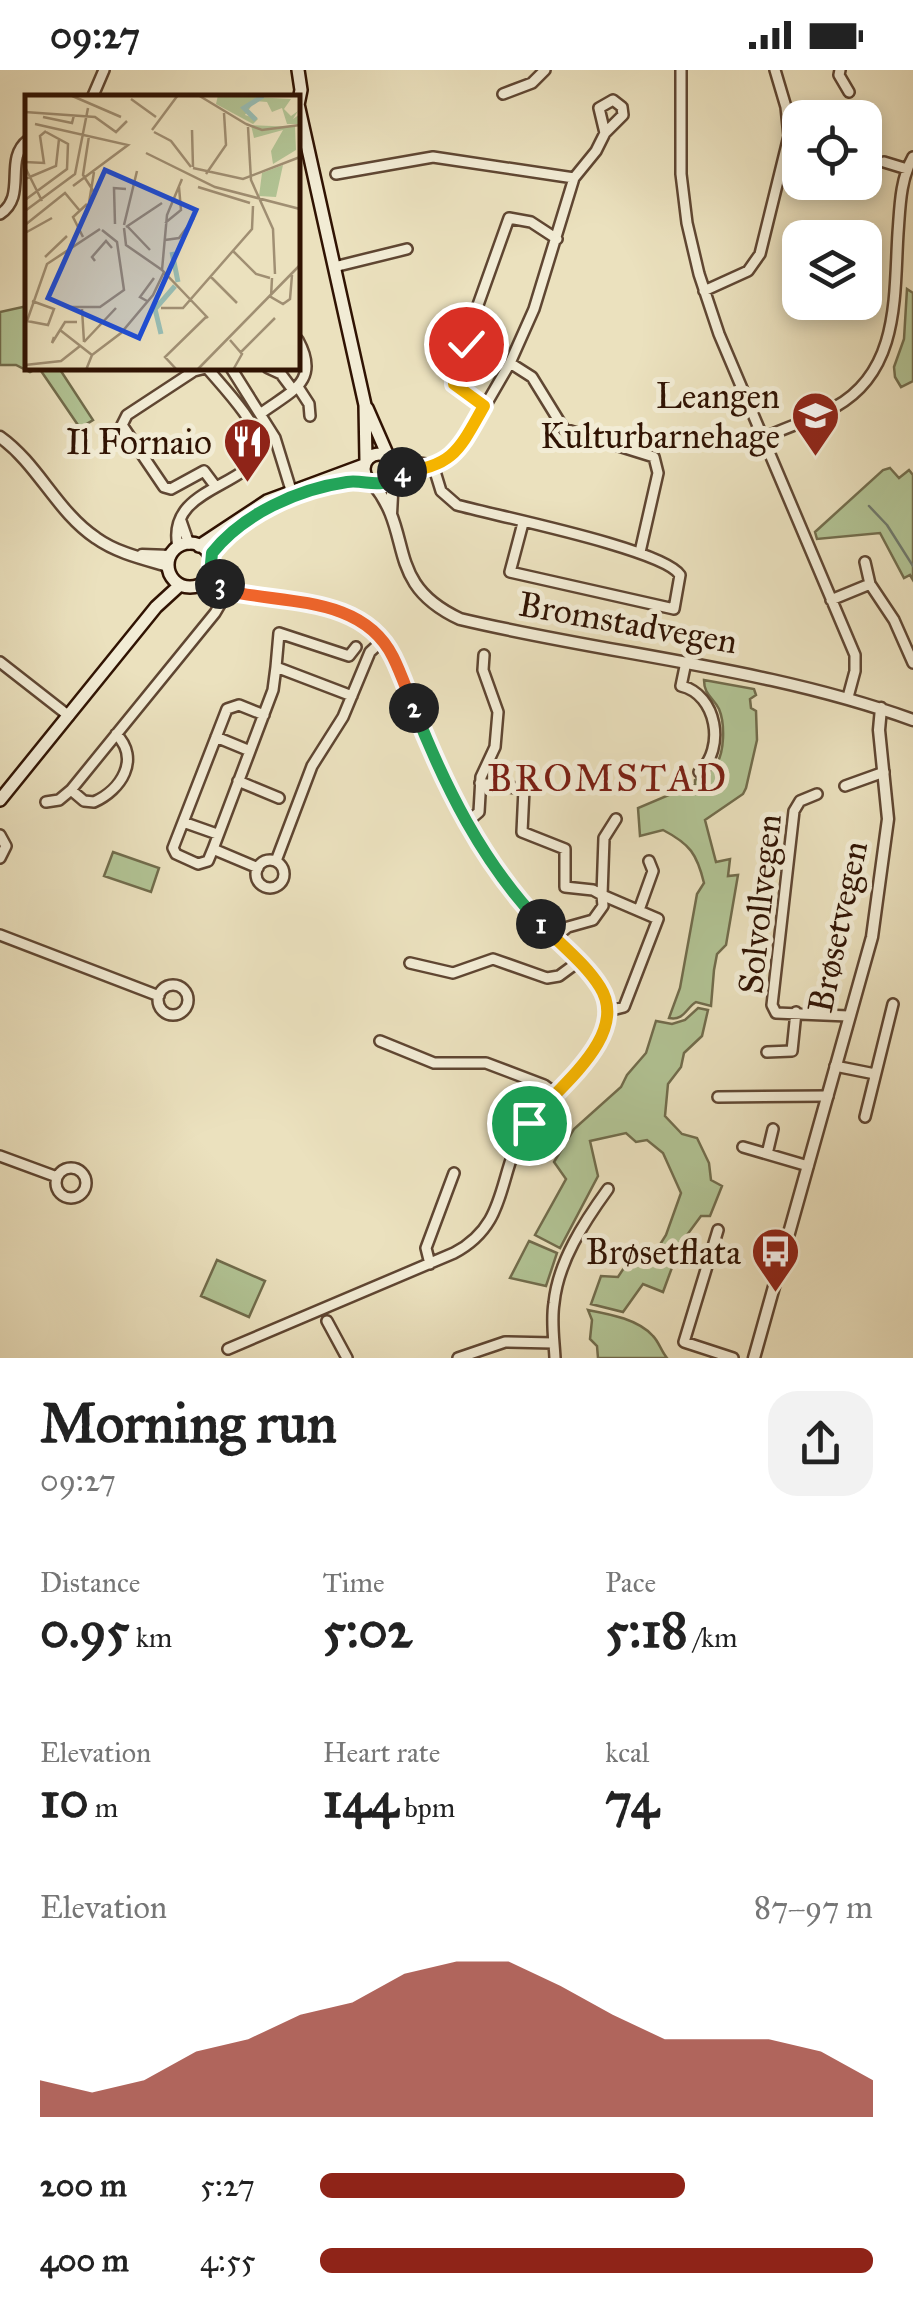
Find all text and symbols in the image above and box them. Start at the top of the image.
text: 09:27 [50,12,140,58]
inset map [25,95,300,370]
map controls [782,100,882,320]
button: locate [782,100,882,200]
button: layers [782,220,882,320]
pin [424,302,509,387]
icon: check [439,317,494,372]
place label: Leangen Kulturbarnehage [540,375,780,458]
school or university icon: Leangen Kulturbarnehage [789,390,841,458]
restaurant icon: Il Fornaio [221,416,273,484]
place label: Il Fornaio [66,421,212,464]
pin: 4 [377,447,427,497]
text: 4 [394,454,410,489]
pin: 3 [195,559,245,609]
text: 3 [214,566,226,601]
street label: Bromstadvegen [515,583,741,663]
pin: 2 [389,683,439,733]
text: 2 [407,690,421,725]
district label: BROMSTAD [487,755,729,801]
street label: Solvollvegen [729,812,791,996]
street label: Brøsetvegen [799,837,877,1017]
pin: 1 [516,899,566,949]
text: 1 [535,906,547,941]
pin [487,1081,572,1166]
icon: arrive [502,1096,557,1151]
bus stop icon: Brøsetflata [750,1226,802,1294]
place label: Brøsetflata [586,1231,741,1274]
text: Morning run [40,1390,337,1457]
button: share [768,1391,873,1496]
text: 09:27 [40,1461,116,1500]
text: Distance [40,1565,140,1600]
text: Time [323,1565,385,1600]
text: Pace [605,1565,656,1600]
text: 0.95 [40,1600,130,1661]
text: 5:02 [323,1600,412,1661]
text: 5:18 [605,1600,688,1661]
text: km [130,1620,172,1655]
text: /km [688,1620,738,1655]
text: Elevation [40,1735,151,1770]
text: Heart rate [323,1735,440,1770]
text: kcal [605,1735,649,1770]
text: 10 [40,1770,89,1831]
text: 144 [323,1770,398,1831]
text: 74 [605,1770,659,1831]
text: m [89,1790,118,1825]
text: bpm [398,1790,455,1825]
text: Elevation [40,1888,167,1927]
text: 87–97 m [754,1888,873,1927]
text: 200 m [40,2166,127,2205]
text: 5:27 [200,2166,255,2205]
text: 400 m [40,2241,129,2280]
text: 4:55 [200,2241,256,2280]

